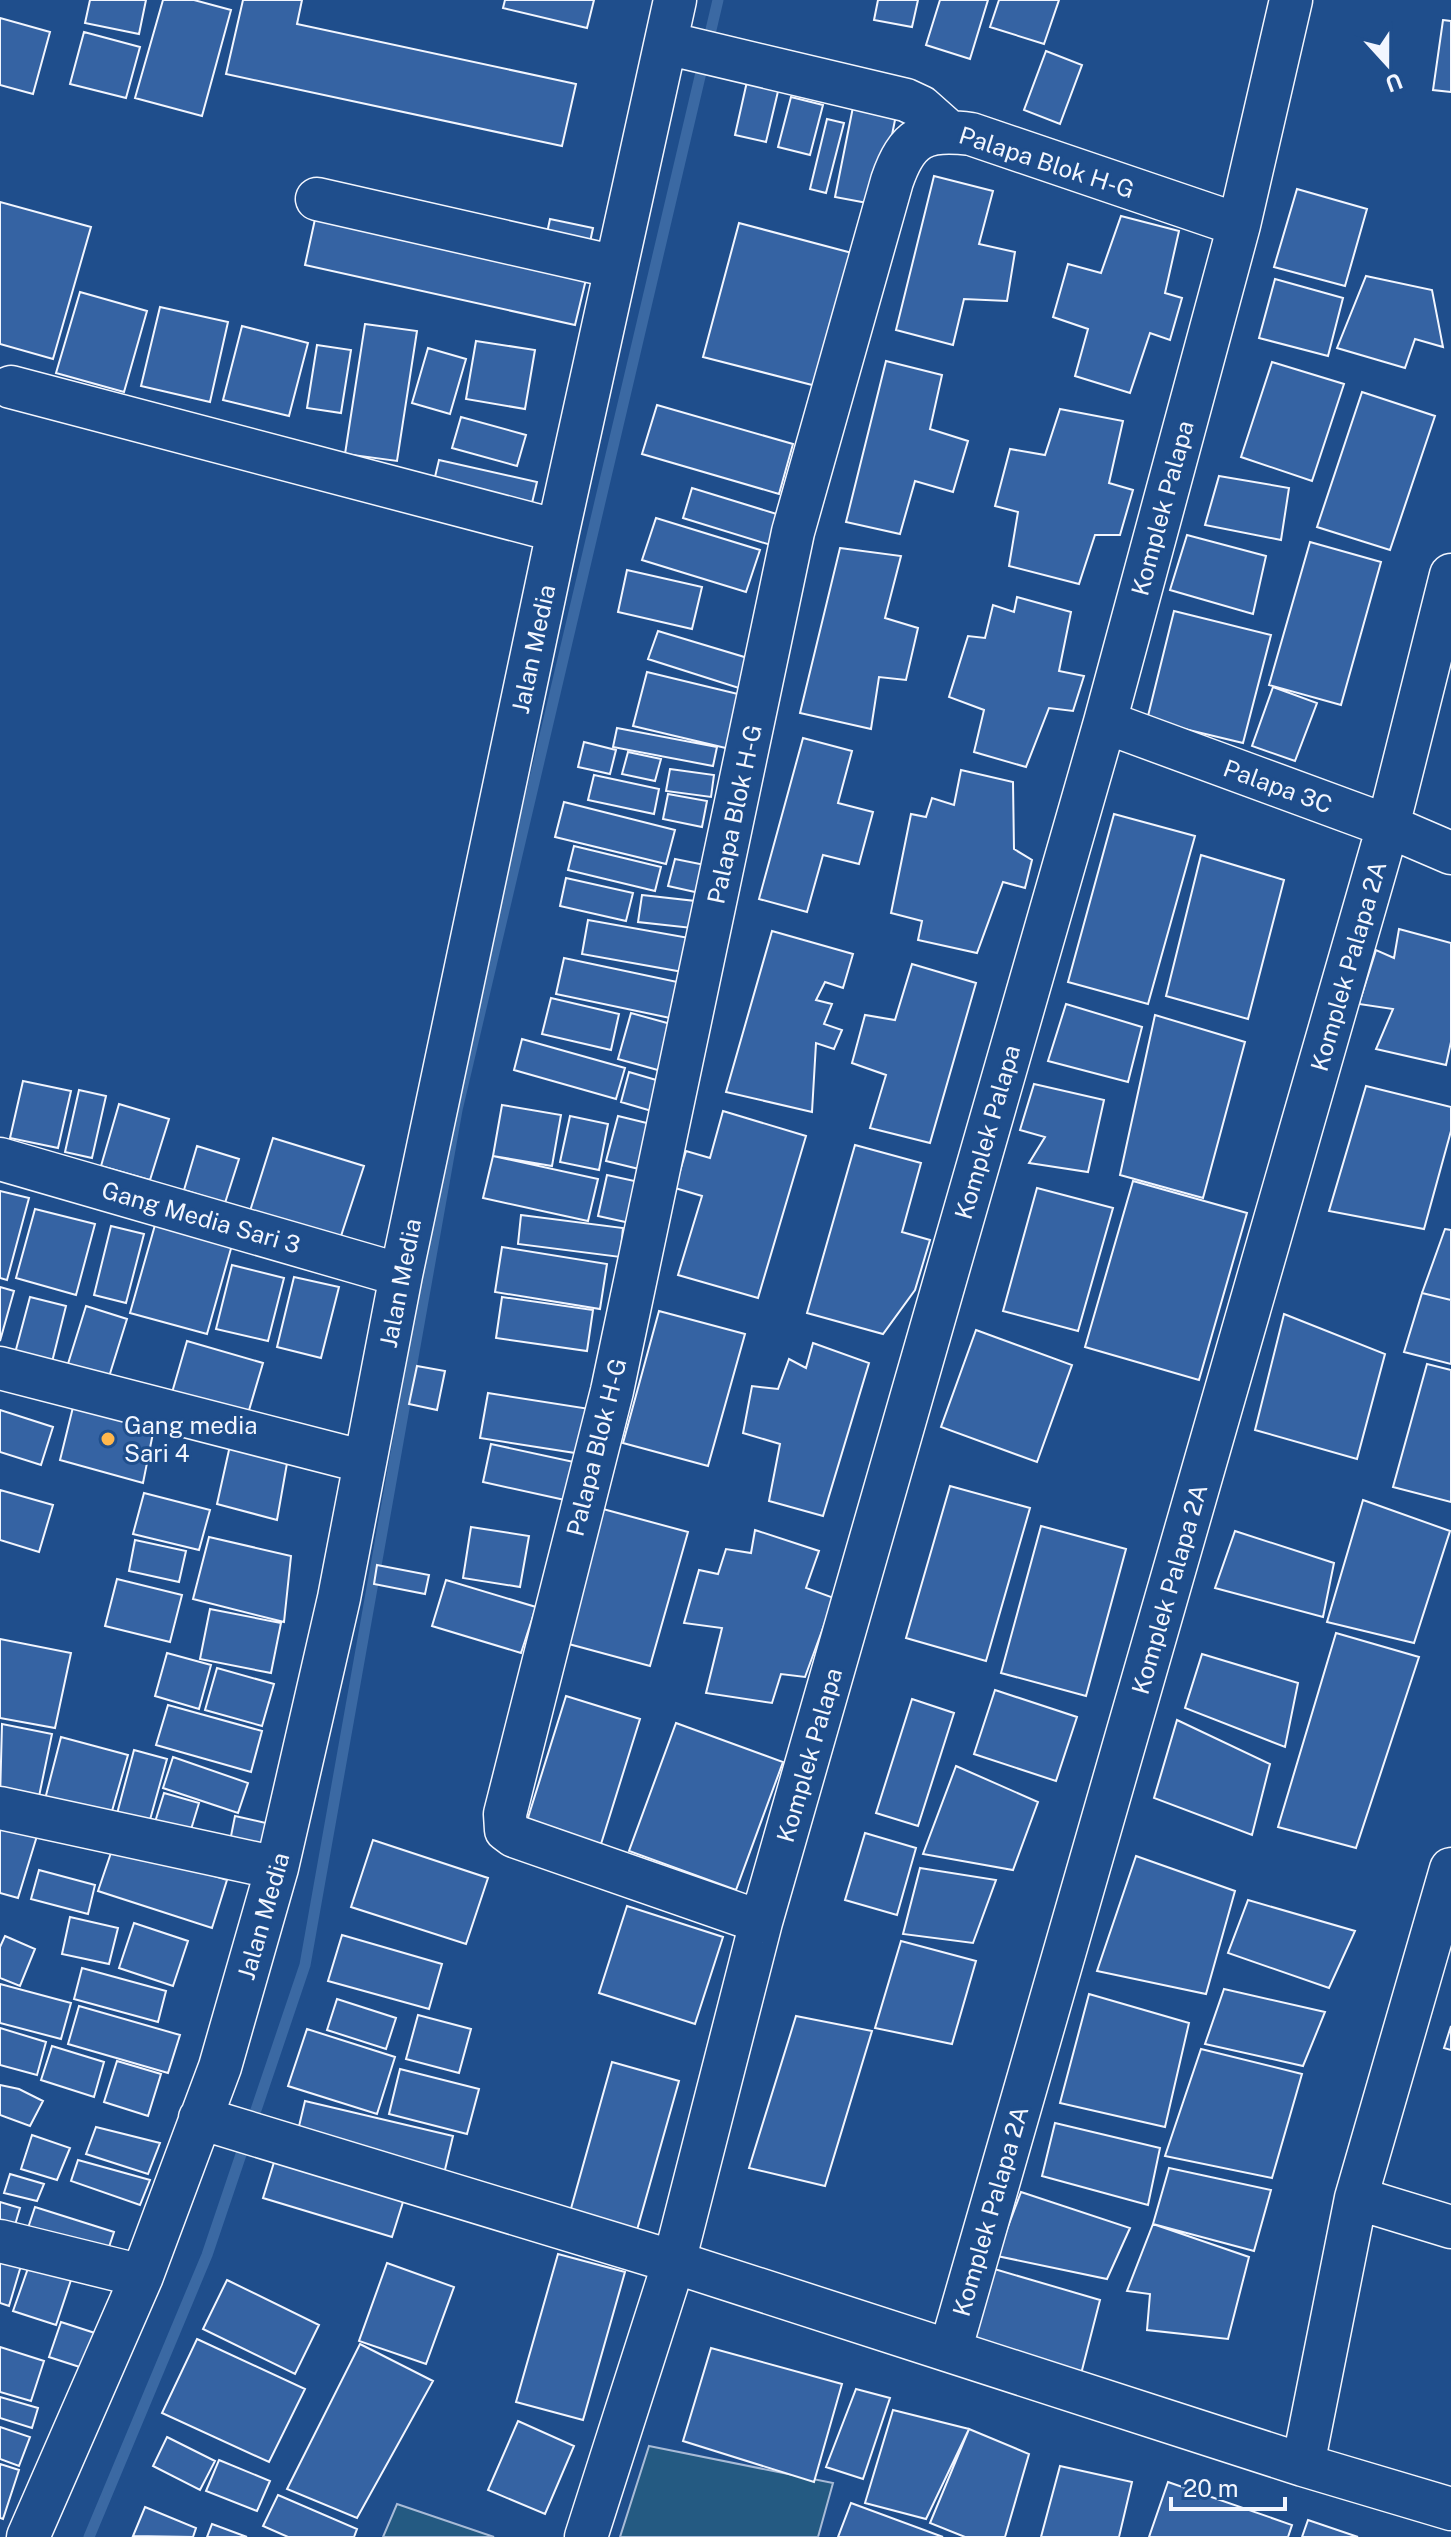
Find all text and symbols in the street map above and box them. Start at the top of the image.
north arrow [1347,24,1427,104]
text: U [1382,68,1406,98]
street label: Palapa Blok H-G [956,120,1138,204]
street label: Komplek Palapa [1125,417,1199,599]
street label: Jalan Media [506,582,560,716]
street label: Palapa Blok H-G [701,722,767,906]
street label: Palapa 3C [1220,753,1336,819]
street label: Komplek Palapa 2A [1305,858,1391,1074]
street label: Komplek Palapa [949,1042,1025,1222]
street label: Gang Media Sari 3 [98,1175,304,1259]
street label: Jalan Media [374,1216,426,1350]
street label: Palapa Blok H-G [560,1355,632,1539]
place label: Gang media Sari 4 [124,1411,258,1467]
marker: Gang media Sari 4 [99,1430,117,1448]
street label: Komplek Palapa 2A [1126,1481,1212,1697]
street label: Komplek Palapa [771,1665,847,1845]
street label: Jalan Media [231,1849,295,1983]
street label: Komplek Palapa 2A [947,2103,1033,2319]
scale bar [1171,2461,1285,2511]
text: 20 m [1183,2474,1239,2502]

